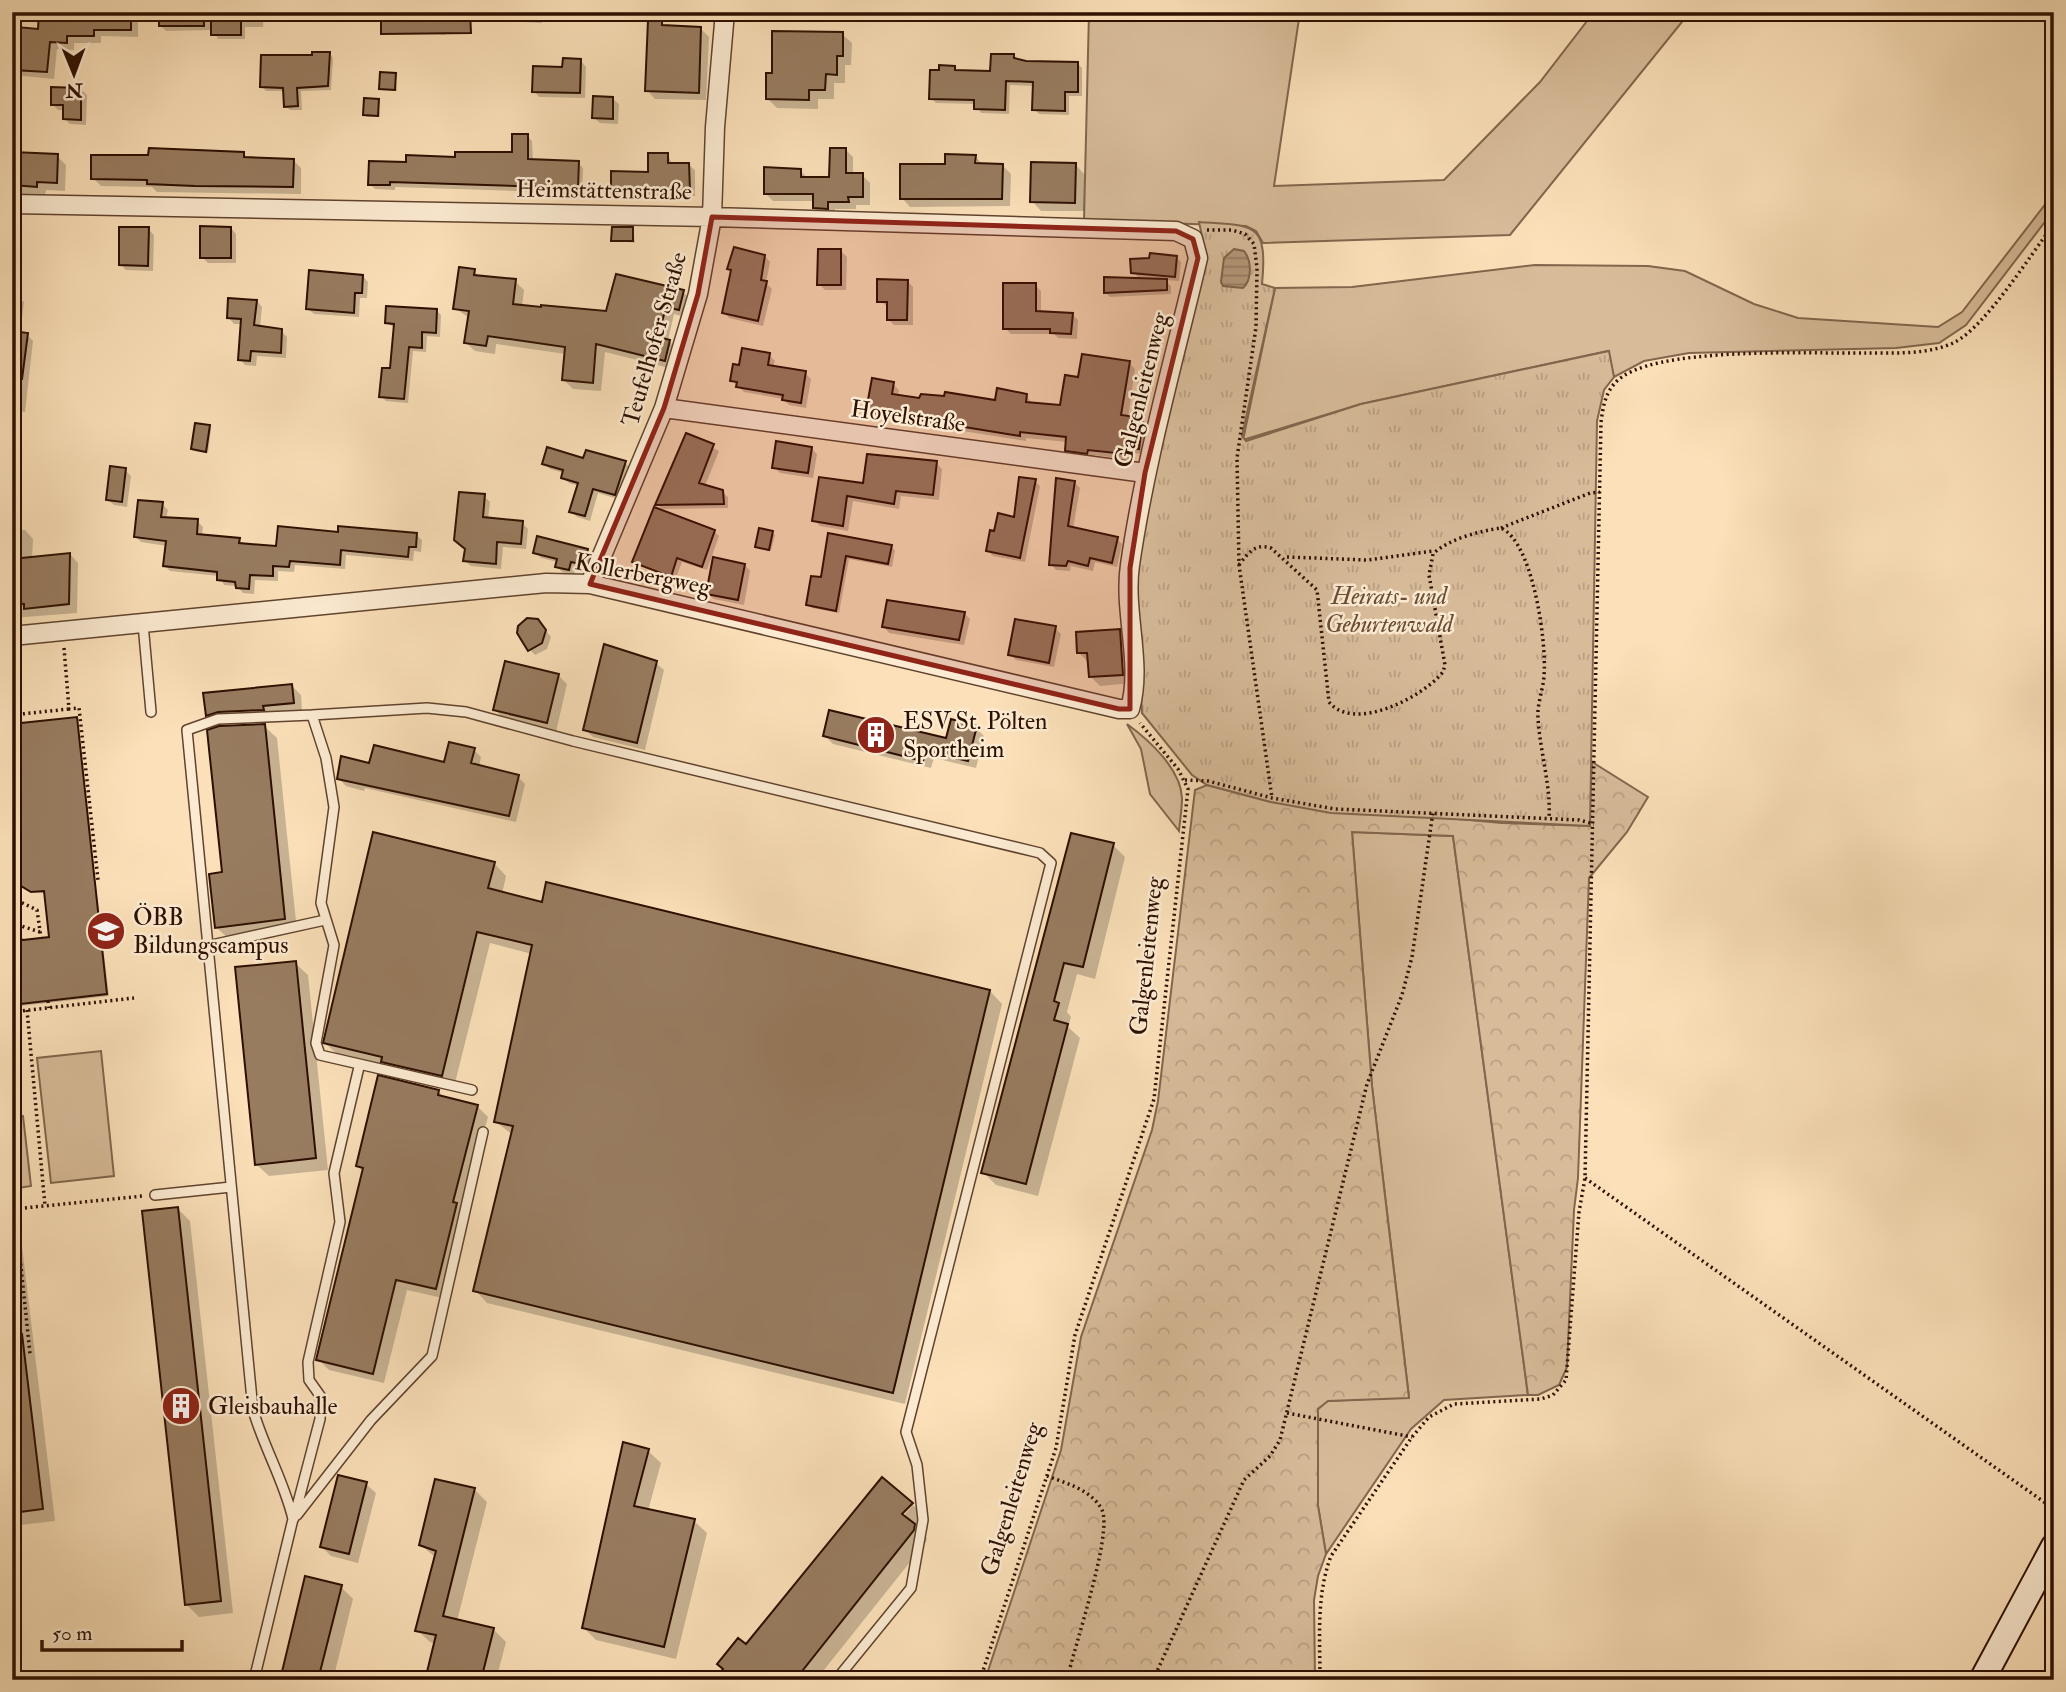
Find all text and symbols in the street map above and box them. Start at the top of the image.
north arrow [38,38,108,108]
text: N [65,78,84,102]
street label: Heimstättenstraße [516,173,692,208]
street label: Teufelhofer Straße [615,248,694,430]
street label: Galgenleitenweg [1107,308,1176,471]
street label: Hoyelstraße [849,393,967,440]
street label: Kollerbergweg [572,546,715,603]
park label: Heirats- und Geburtenwald [1325,581,1455,640]
place label: ESV St. Pölten Sportheim [903,706,1047,765]
building icon: ESV St. Pölten Sportheim [855,714,897,756]
street label: Galgenleitenweg [1123,874,1170,1037]
place label: ÖBB Bildungscampus [133,902,289,961]
school or university icon: ÖBB Bildungscampus [85,910,127,952]
building icon: Gleisbauhalle [160,1385,202,1427]
place label: Gleisbauhalle [208,1391,338,1422]
street label: Galgenleitenweg [973,1417,1050,1580]
scale bar [42,1608,182,1652]
text: 50 m [52,1620,93,1647]

